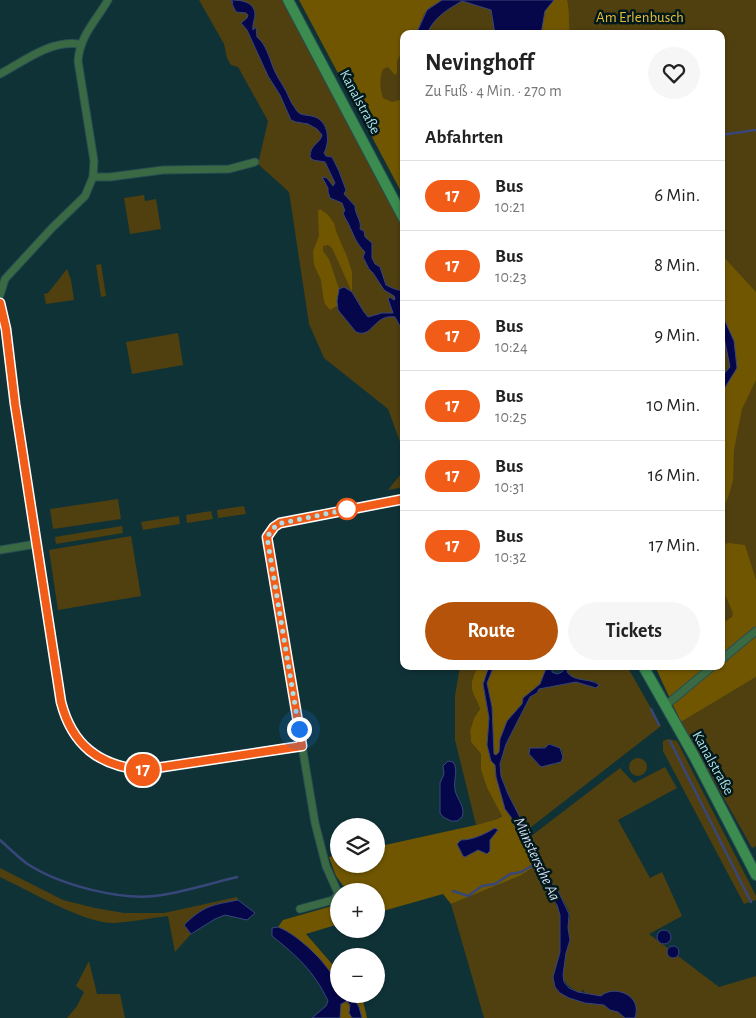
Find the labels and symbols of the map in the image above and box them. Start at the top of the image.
park label: Am Erlenbusch [596,10,684,25]
street label: Kanalstraße [337,67,383,137]
unlabelled marker [336,498,358,520]
your location [287,717,312,742]
street label: Kanalstraße [689,729,737,797]
line badge: 17 [120,754,166,786]
water label: Münstersche Aa [511,815,563,903]

